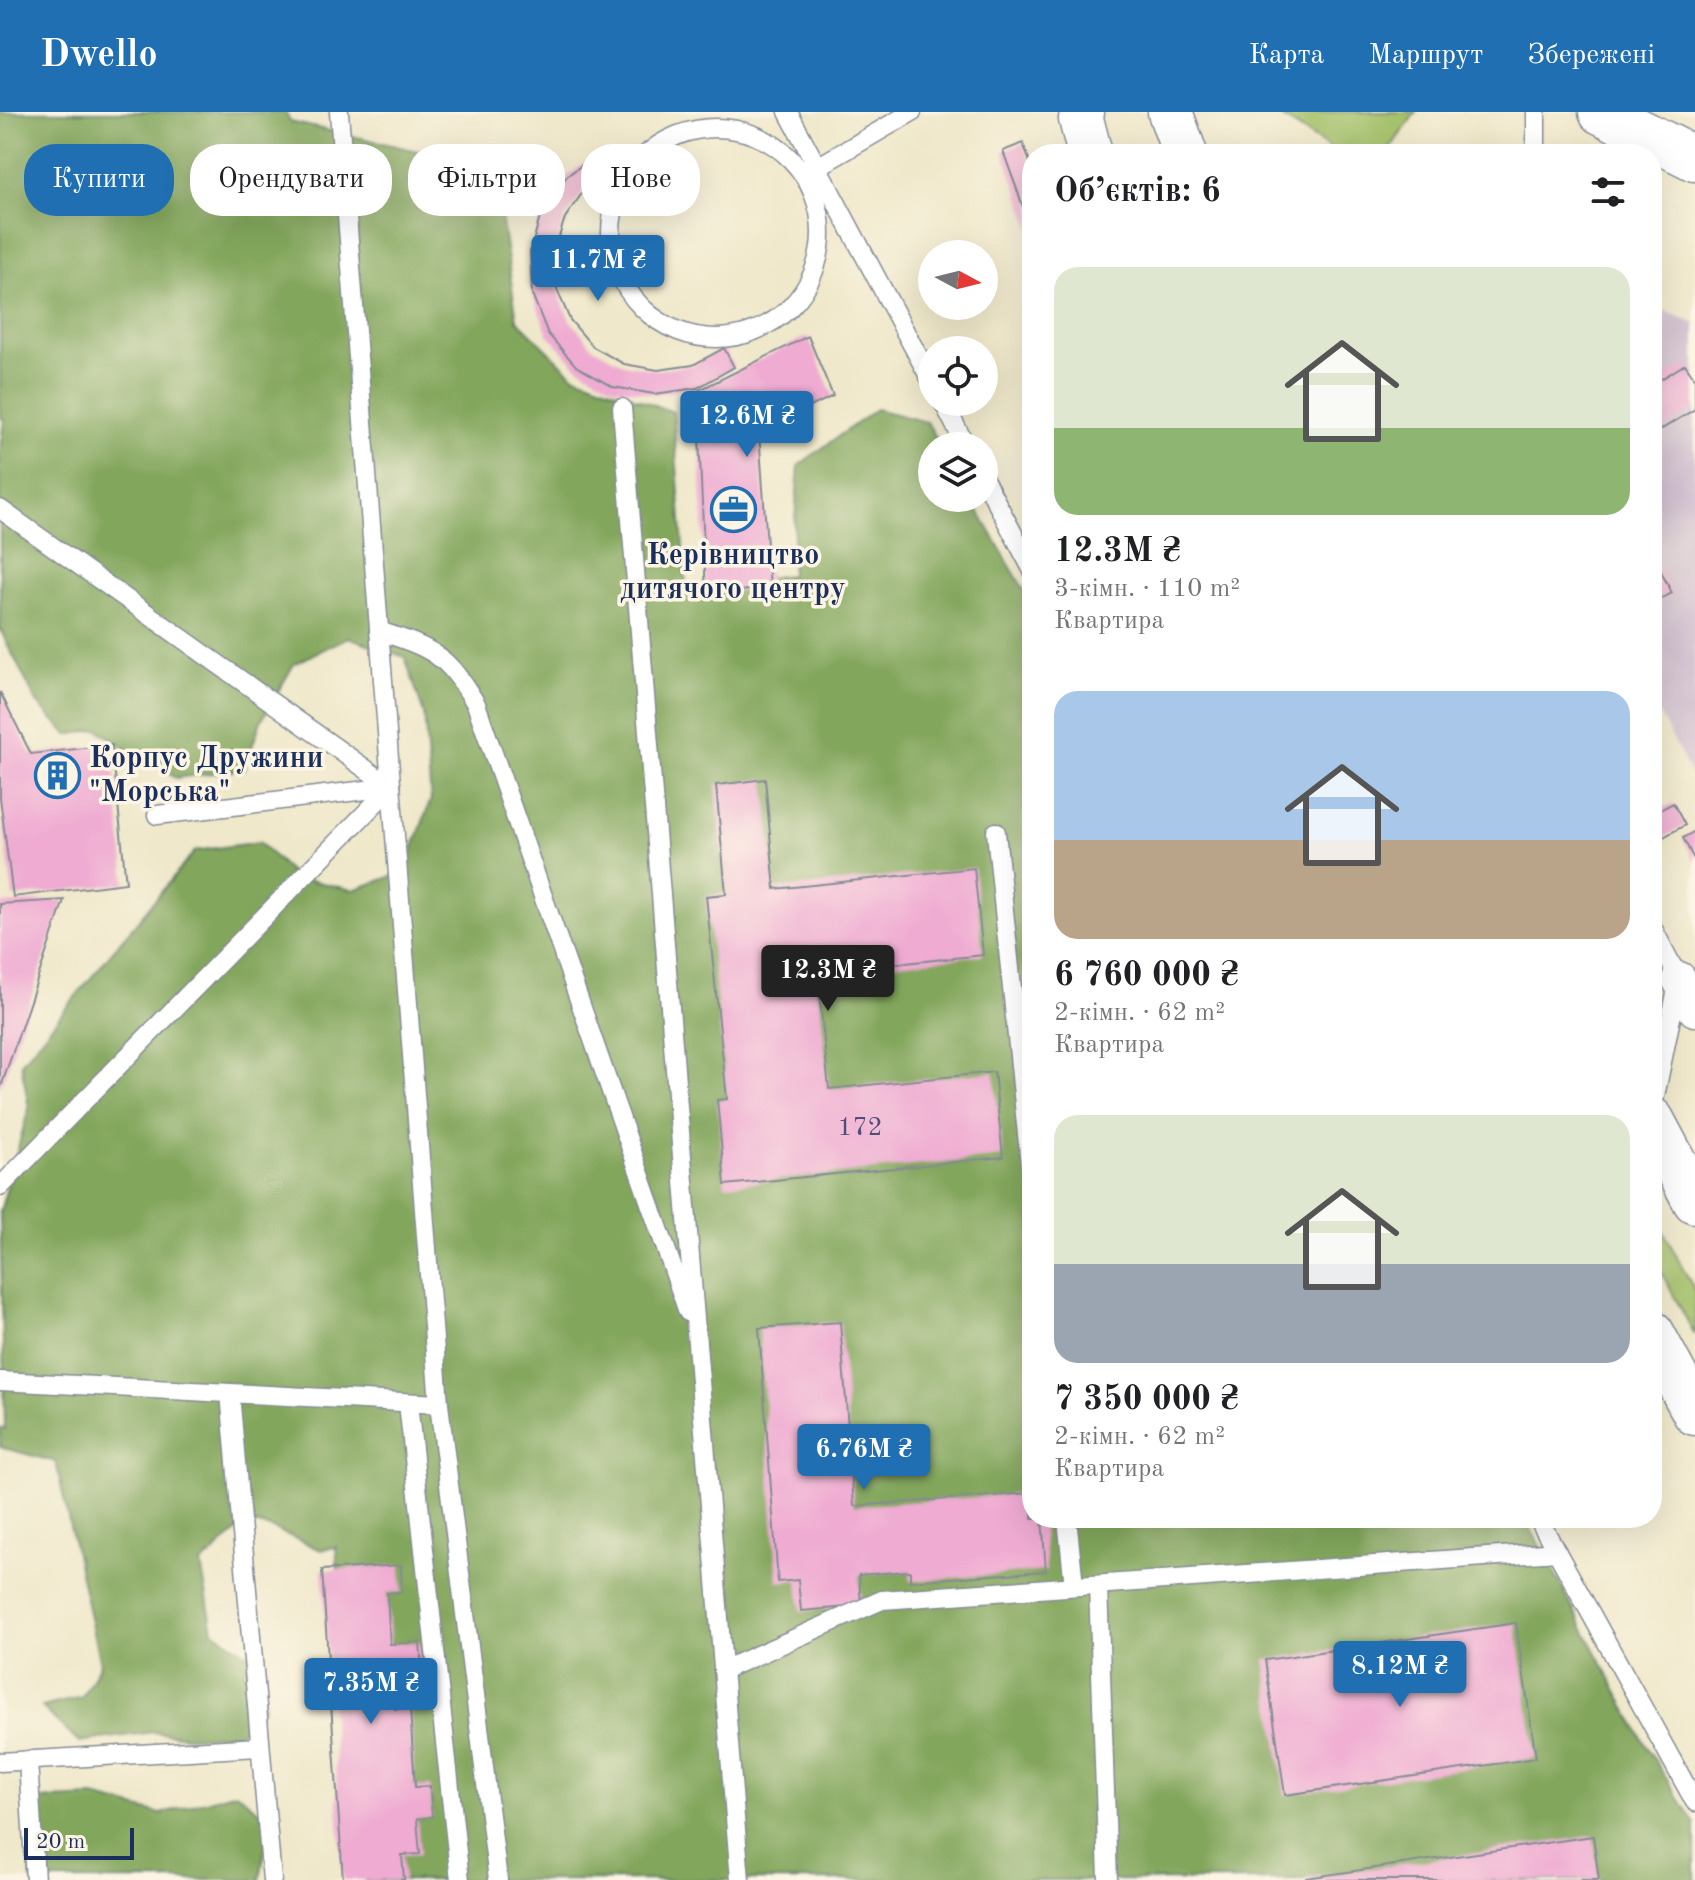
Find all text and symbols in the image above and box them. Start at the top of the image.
text: Dwello [40,37,158,75]
text: Карта [1249,42,1324,70]
text: Маршрут [1368,42,1483,70]
text: Збережені [1527,42,1655,70]
chip: Купити [24,144,174,216]
chip: Орендувати [190,144,392,216]
chip: Фільтри [408,144,565,216]
chip: Нове [581,144,700,216]
icon: filters [1586,170,1630,214]
text: Об’єктів: 6 [1054,175,1221,209]
pin: 11.7M ₴ [524,235,672,303]
north arrow [918,240,998,320]
map controls [918,240,998,512]
text: 11.7M ₴ [549,248,647,274]
icon: home [1270,319,1414,463]
button: locate [918,336,998,416]
pin: 12.6M ₴ [673,391,821,459]
text: 12.6M ₴ [698,404,796,430]
button: layers [918,432,998,512]
office icon: Керівництво дитячого центру [709,486,757,534]
text: 12.3M ₴ [1054,535,1181,569]
place label: Керівництво дитячого центру [620,541,846,605]
text: 3-кімн. · 110 m² [1054,576,1240,602]
text: Квартира [1054,608,1164,634]
icon: home [1270,743,1414,887]
place label: Корпус Дружини "Морська" [89,744,324,808]
building icon: Корпус Дружини "Морська" [34,752,82,800]
pin: 12.3M ₴ [754,945,902,1013]
text: 12.3M ₴ [779,958,877,984]
text: 6 760 000 ₴ [1054,959,1239,993]
text: 2-кімн. · 62 m² [1054,1000,1225,1026]
text: Квартира [1054,1032,1164,1058]
house number: 172 [837,1115,883,1141]
icon: home [1270,1167,1414,1311]
text: 7 350 000 ₴ [1054,1383,1239,1417]
pin: 6.76M ₴ [790,1424,938,1492]
text: 2-кімн. · 62 m² [1054,1424,1225,1450]
text: 6.76M ₴ [815,1437,913,1463]
text: Квартира [1054,1456,1164,1482]
pin: 8.12M ₴ [1326,1641,1474,1709]
text: 8.12M ₴ [1351,1654,1449,1680]
pin: 7.35M ₴ [297,1658,445,1726]
text: 7.35M ₴ [322,1671,420,1697]
scale bar [24,1824,134,1860]
text: 20 m [36,1831,85,1853]

